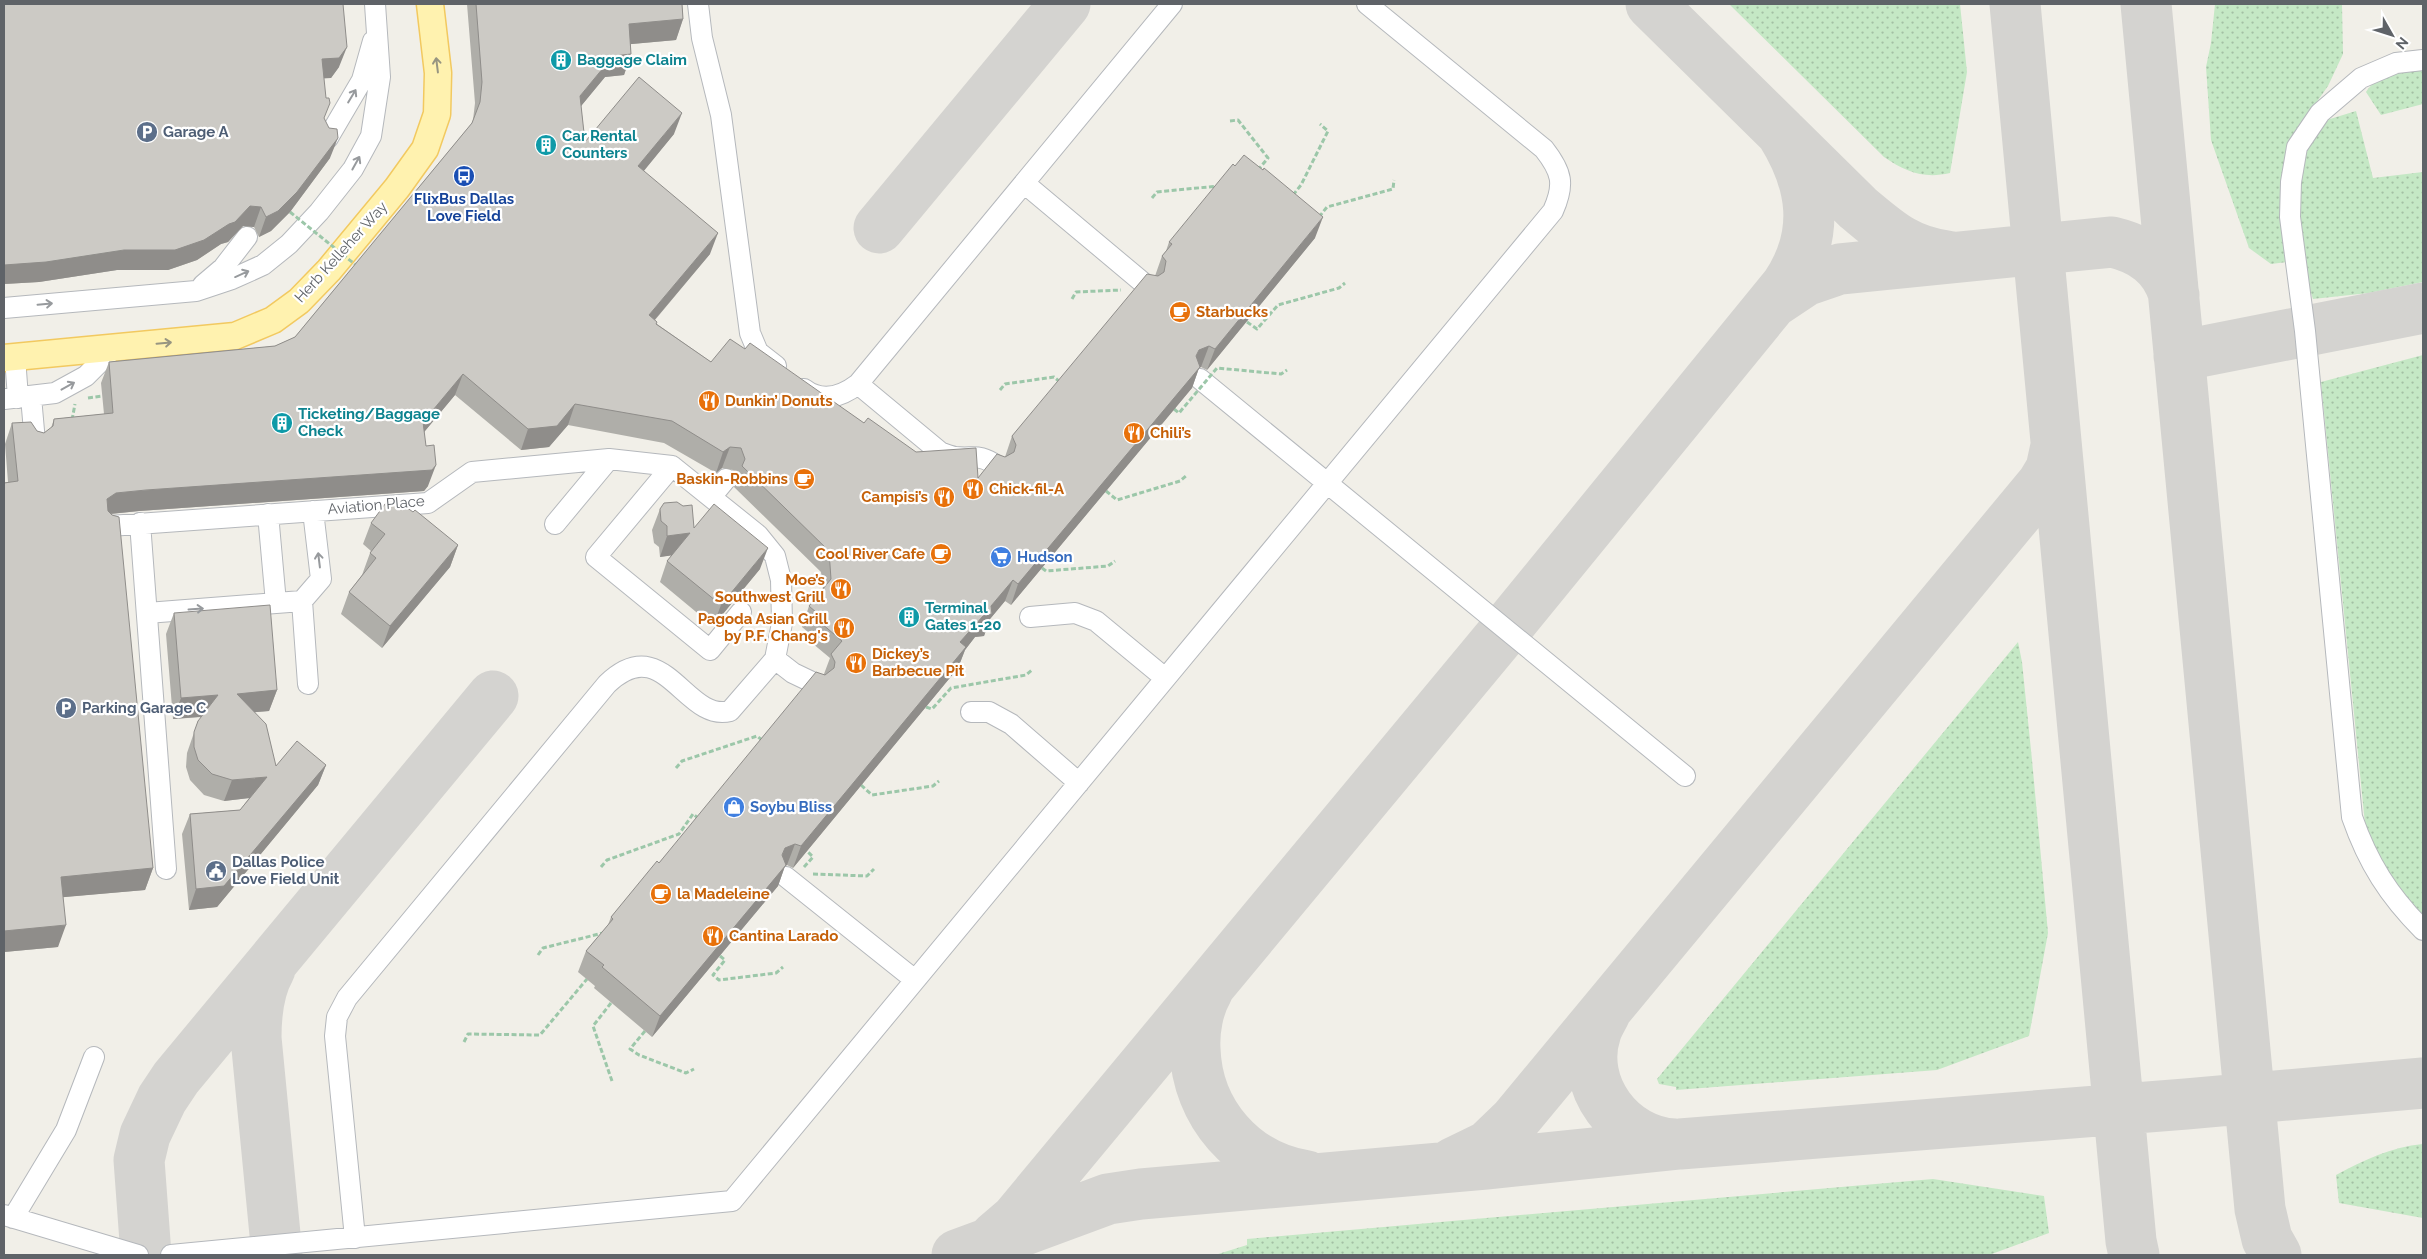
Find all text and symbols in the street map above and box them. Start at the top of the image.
north arrow [2367,10,2417,60]
text: N [2393,34,2412,52]
building icon: Baggage Claim [549,48,573,72]
place label: Baggage Claim [577,51,687,69]
one-way arrow [432,58,442,74]
one-way arrow [348,90,358,104]
parking icon: Garage A [135,120,159,144]
place label: Garage A [163,123,229,141]
place label: Car Rental Counters [562,127,637,162]
building icon: Car Rental Counters [534,133,558,157]
one-way arrow [352,156,362,171]
bus stop icon: FlixBus Dallas Love Field [452,164,476,188]
place label: FlixBus Dallas Love Field [414,190,514,225]
street label: Herb Kelleher Way [291,198,391,306]
one-way arrow [234,269,249,279]
one-way arrow [37,299,53,309]
cafe icon: Starbucks [1168,300,1192,324]
place label: Starbucks [1196,303,1268,321]
one-way arrow [155,338,171,348]
one-way arrow [60,381,75,391]
restaurant icon: Dunkin’ Donuts [697,389,721,413]
place label: Dunkin’ Donuts [725,392,833,410]
place label: Ticketing/Baggage Check [298,405,440,440]
building icon: Ticketing/Baggage Check [270,411,294,435]
restaurant icon: Chili’s [1122,421,1146,445]
place label: Chili’s [1150,424,1191,442]
cafe icon: Baskin-Robbins [792,467,816,491]
place label: Baskin-Robbins [676,470,788,488]
restaurant icon: Chick-fil-A [961,477,985,501]
place label: Chick-fil-A [989,480,1065,498]
restaurant icon: Campisi’s [932,485,956,509]
place label: Campisi’s [861,488,928,506]
street label: Aviation Place [327,492,425,518]
cafe icon: Cool River Cafe [929,542,953,566]
place label: Cool River Cafe [816,545,925,563]
supermarket icon: Hudson [989,545,1013,569]
place label: Hudson [1017,548,1073,566]
one-way arrow [314,552,324,568]
place label: Moe’s Southwest Grill [715,571,825,606]
restaurant icon: Moe’s Southwest Grill [829,577,853,601]
place label: Terminal Gates 1-20 [925,599,1001,634]
one-way arrow [187,605,203,614]
building icon: Terminal Gates 1-20 [897,605,921,629]
place label: Pagoda Asian Grill by P.F. Chang's [698,610,828,645]
restaurant icon: Pagoda Asian Grill by P.F. Chang's [832,616,856,640]
place label: Dickey’s Barbecue Pit [872,645,965,680]
restaurant icon: Dickey’s Barbecue Pit [844,651,868,675]
parking icon: Parking Garage C [54,696,78,720]
place label: Parking Garage C [82,699,206,717]
shop icon: Soybu Bliss [722,795,746,819]
place label: Soybu Bliss [750,798,832,816]
place label: Dallas Police Love Field Unit [232,853,340,888]
public building icon: Dallas Police Love Field Unit [204,859,228,883]
cafe icon: la Madeleine [649,882,673,906]
place label: la Madeleine [677,885,770,903]
restaurant icon: Cantina Larado [701,924,725,948]
place label: Cantina Larado [729,927,838,945]

